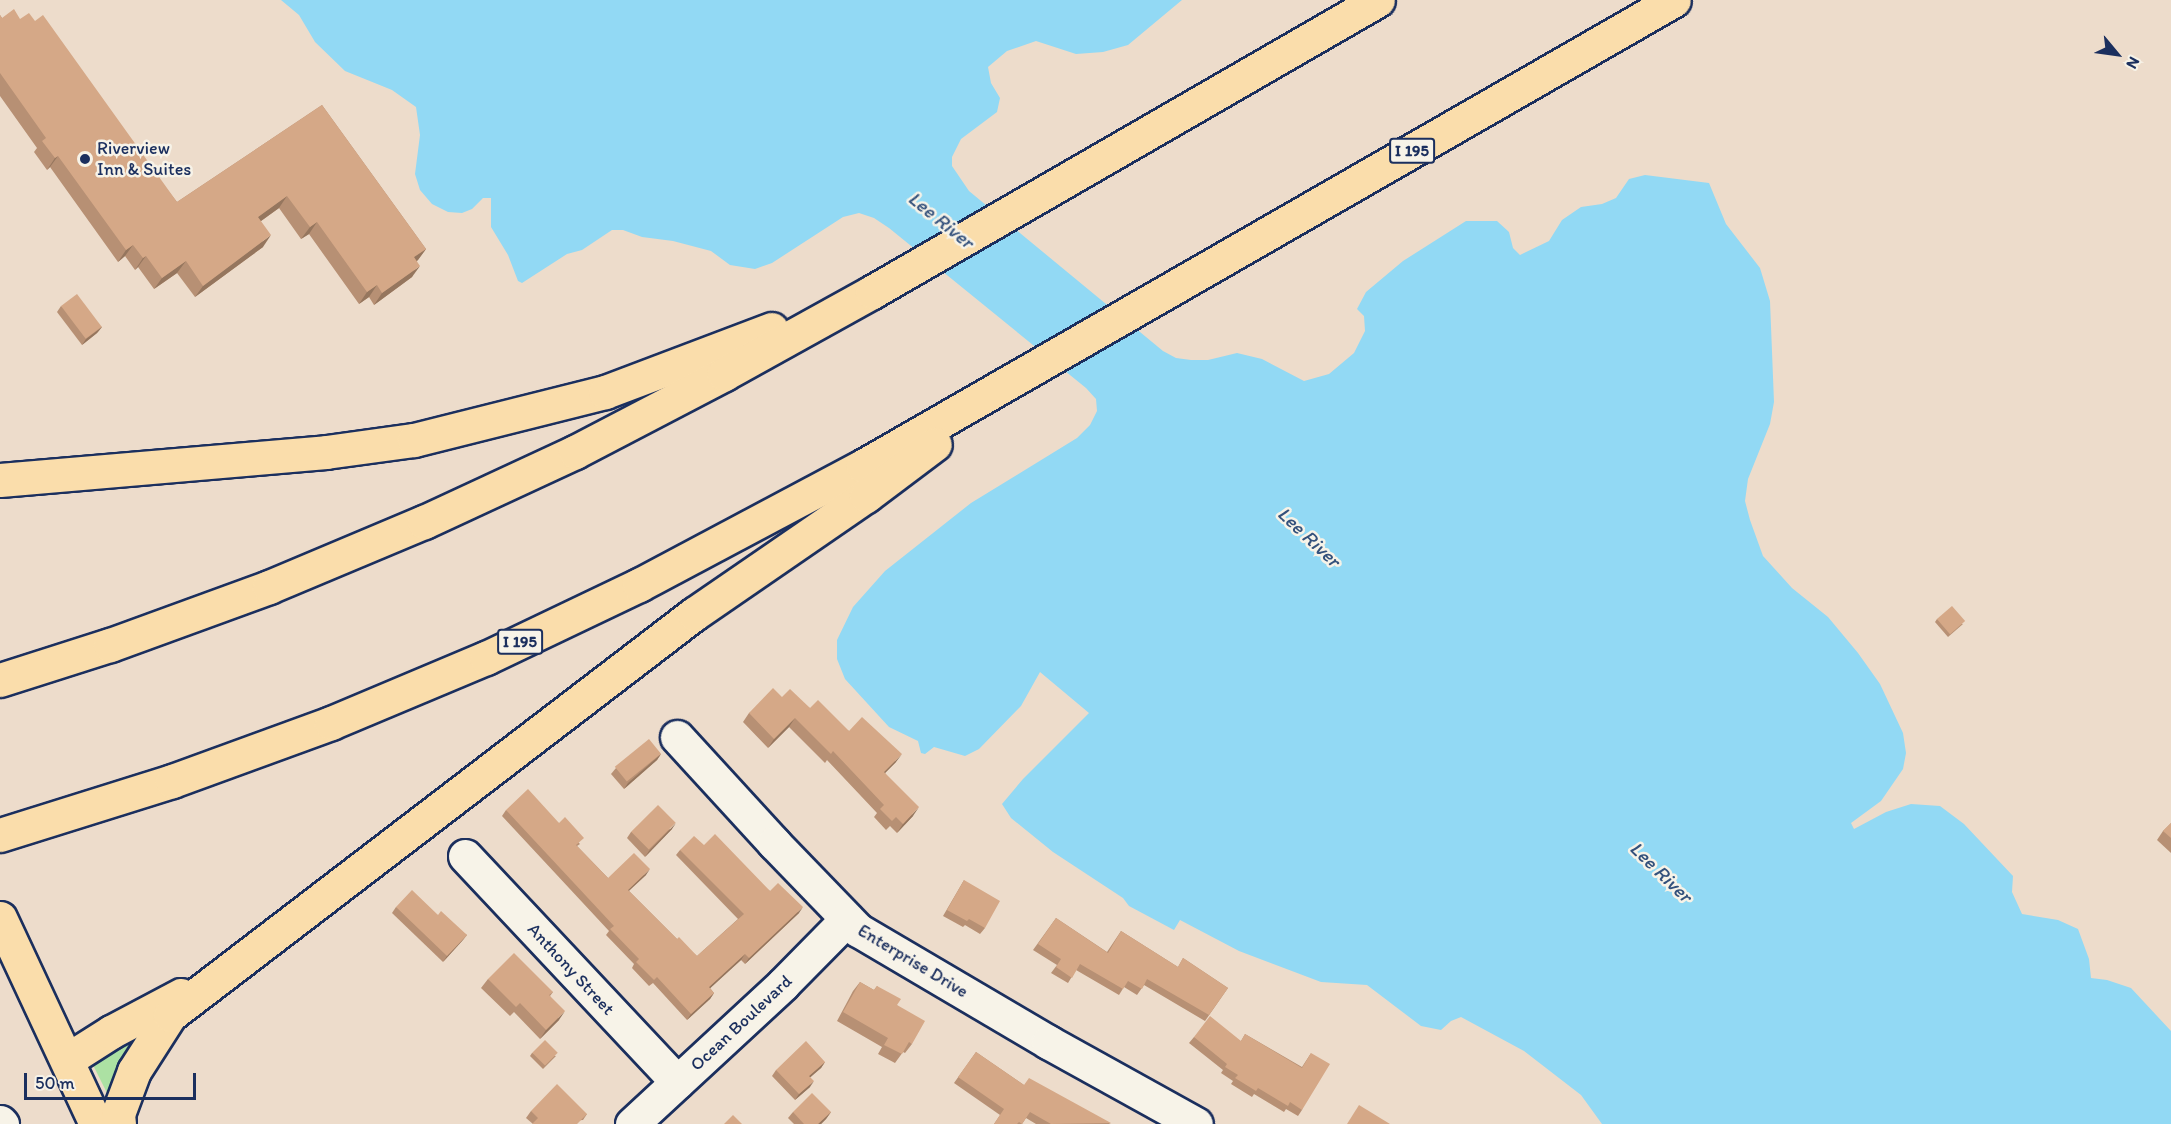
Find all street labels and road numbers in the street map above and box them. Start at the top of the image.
road number: I 195 [1388,138,1436,164]
road number: I 195 [496,629,544,655]
street label: Anthony Street [523,919,619,1019]
street label: Enterprise Drive [854,920,972,1002]
street label: Ocean Boulevard [685,970,797,1076]

